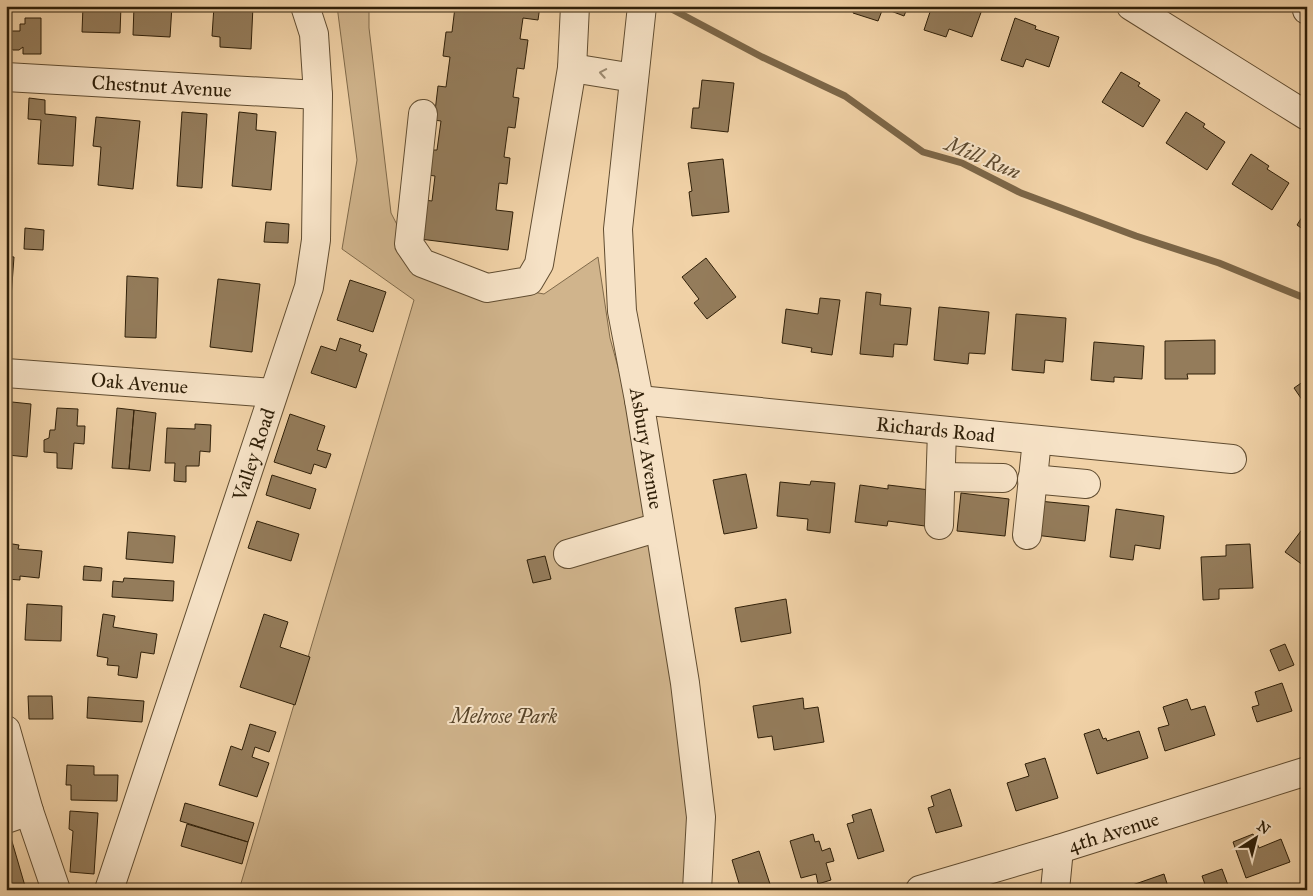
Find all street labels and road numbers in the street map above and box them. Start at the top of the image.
street label: Chestnut Avenue [91,70,232,102]
street label: Oak Avenue [90,367,189,399]
street label: Asbury Avenue [625,385,669,511]
street label: Valley Road [227,405,280,505]
street label: Richards Road [875,412,996,447]
street label: 4th Avenue [1065,806,1162,857]

